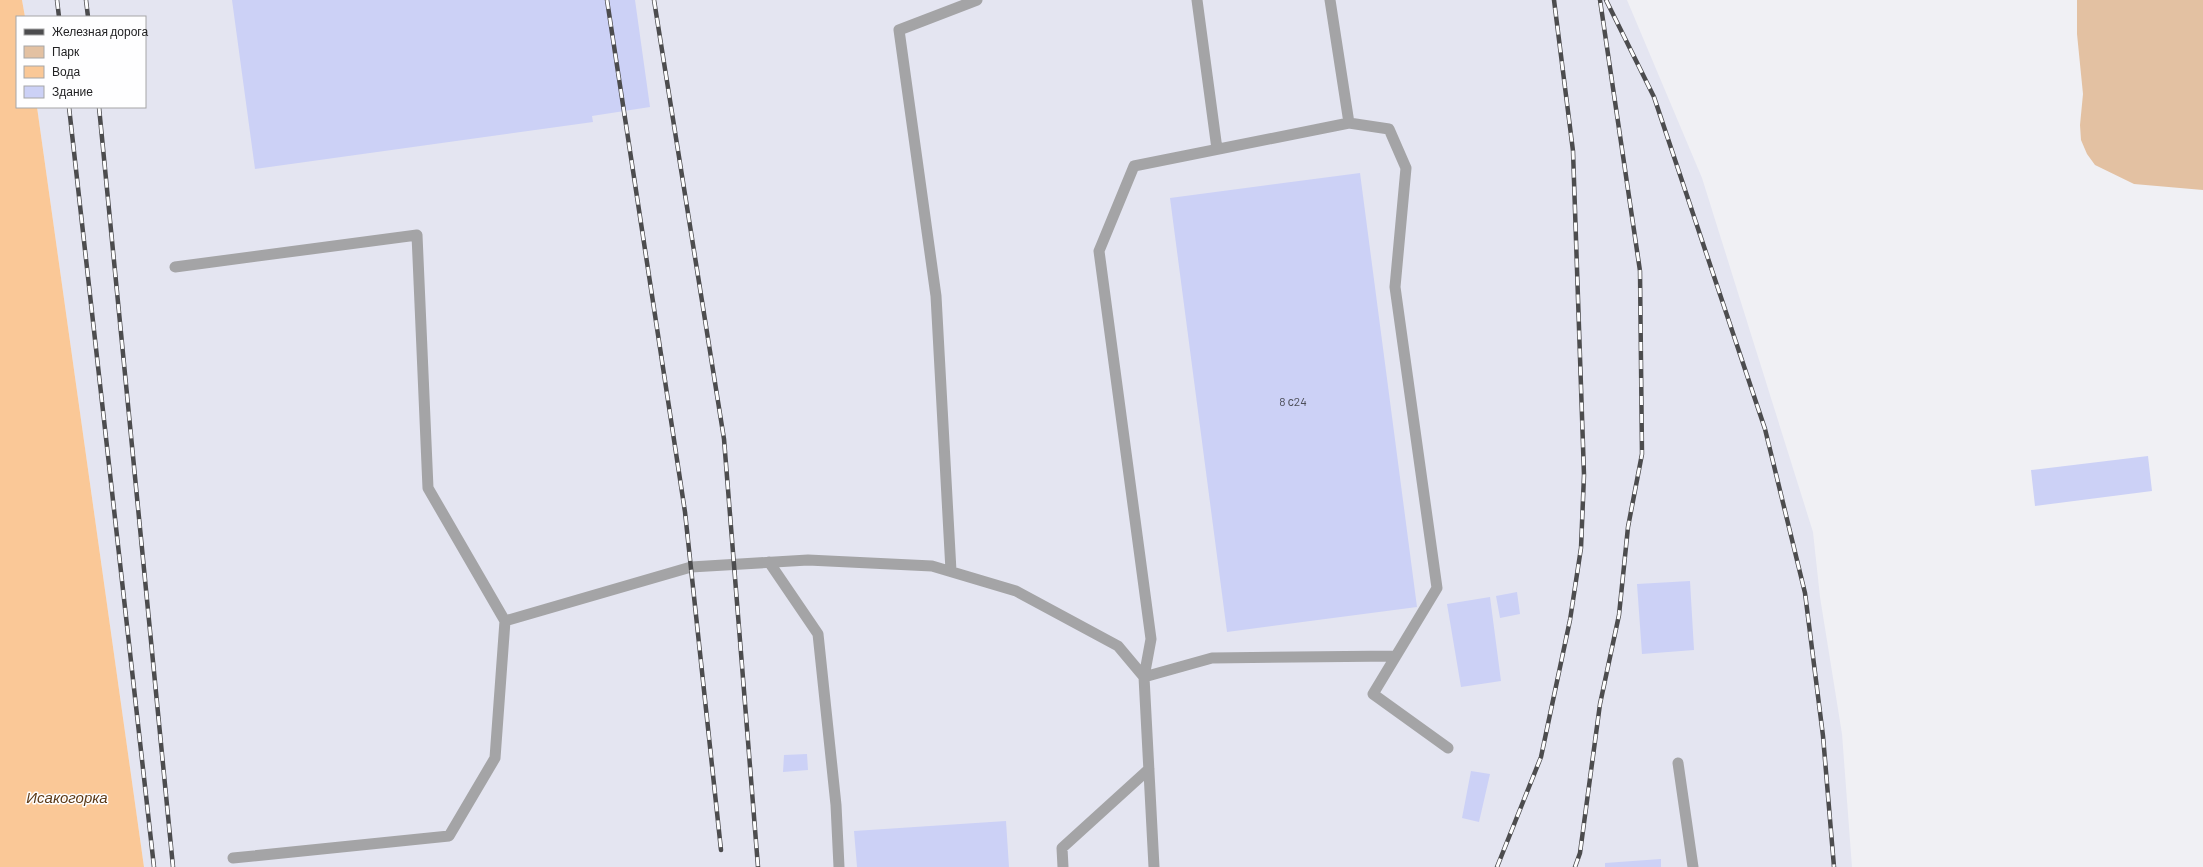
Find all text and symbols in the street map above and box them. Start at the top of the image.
legend [16,16,146,108]
text: Железная дорога [52,24,148,39]
text: Парк [52,44,80,59]
text: Вода [52,64,80,79]
text: Здание [52,84,93,99]
house number: 8 с24 [1279,394,1307,408]
water label: Исакогорка [26,788,108,806]

